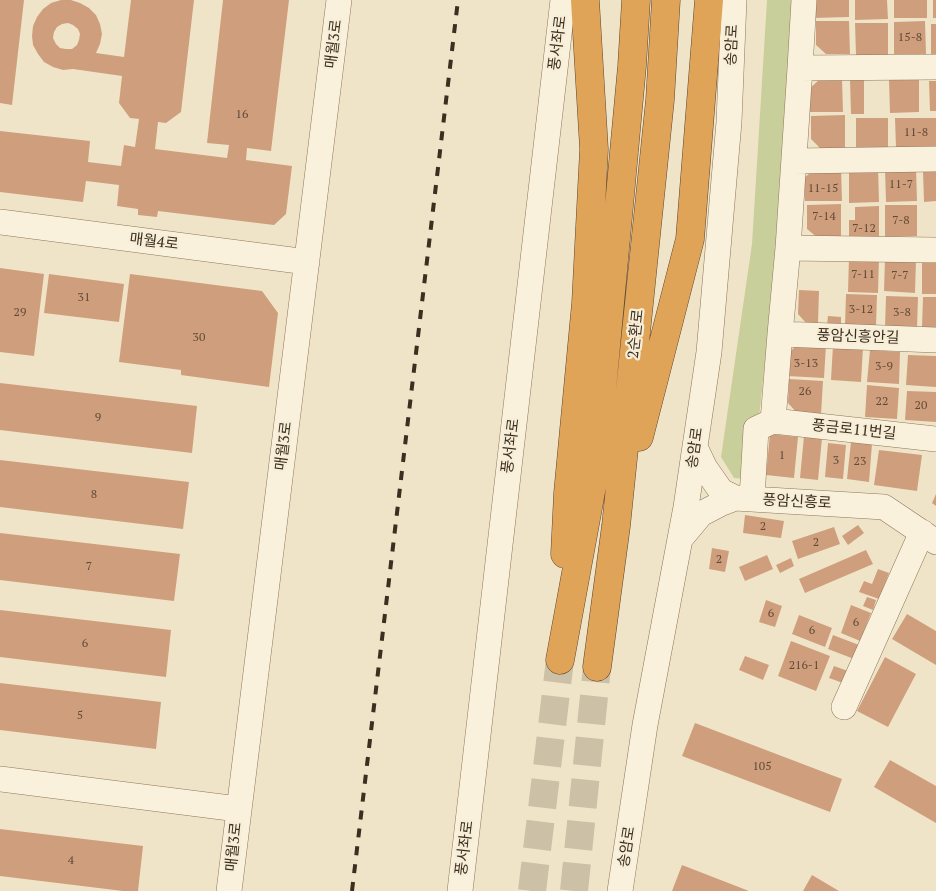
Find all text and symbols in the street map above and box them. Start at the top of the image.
street label: 풍서좌로 [546,15,570,71]
street label: 매월3로 [322,18,346,70]
street label: 송암로 [722,24,742,66]
house number: 15-8 [898,31,922,45]
house number: 16 [236,108,248,122]
house number: 11-8 [904,126,928,140]
house number: 11-7 [889,178,913,192]
house number: 11-15 [808,182,838,196]
house number: 7-14 [812,210,836,224]
house number: 7-8 [892,214,910,228]
house number: 7-12 [852,222,876,236]
street label: 매월4로 [128,230,180,254]
house number: 7-11 [851,268,875,282]
house number: 7-7 [891,269,909,283]
house number: 31 [78,291,90,305]
house number: 3-12 [849,303,873,317]
house number: 29 [14,306,26,320]
house number: 3-8 [893,306,911,320]
street label: 2순환로 [624,308,648,360]
street label: 풍암신흥안길 [816,327,900,347]
house number: 30 [193,331,205,345]
house number: 3-13 [794,357,818,371]
house number: 3-9 [875,360,893,374]
house number: 26 [799,385,811,399]
house number: 22 [876,395,888,409]
house number: 20 [915,399,927,413]
house number: 9 [95,411,101,425]
street label: 풍금로11번길 [811,417,897,443]
street label: 풍서좌로 [499,418,523,474]
street label: 매월3로 [272,420,296,472]
street label: 송암로 [683,426,707,470]
house number: 1 [779,449,785,463]
house number: 3 [833,454,839,468]
house number: 23 [854,455,866,469]
house number: 8 [91,488,97,502]
street label: 풍암신흥로 [762,491,832,513]
house number: 2 [760,520,766,534]
house number: 2 [813,536,819,550]
house number: 2 [716,553,722,567]
house number: 7 [86,560,92,574]
house number: 6 [768,607,774,621]
house number: 6 [853,616,859,630]
house number: 6 [809,624,815,638]
house number: 6 [82,637,88,651]
house number: 216-1 [789,659,819,673]
house number: 5 [77,709,83,723]
house number: 105 [752,760,772,774]
street label: 풍서좌로 [453,820,477,876]
street label: 매월3로 [222,821,246,873]
street label: 송암로 [615,825,639,869]
house number: 4 [68,854,74,868]

